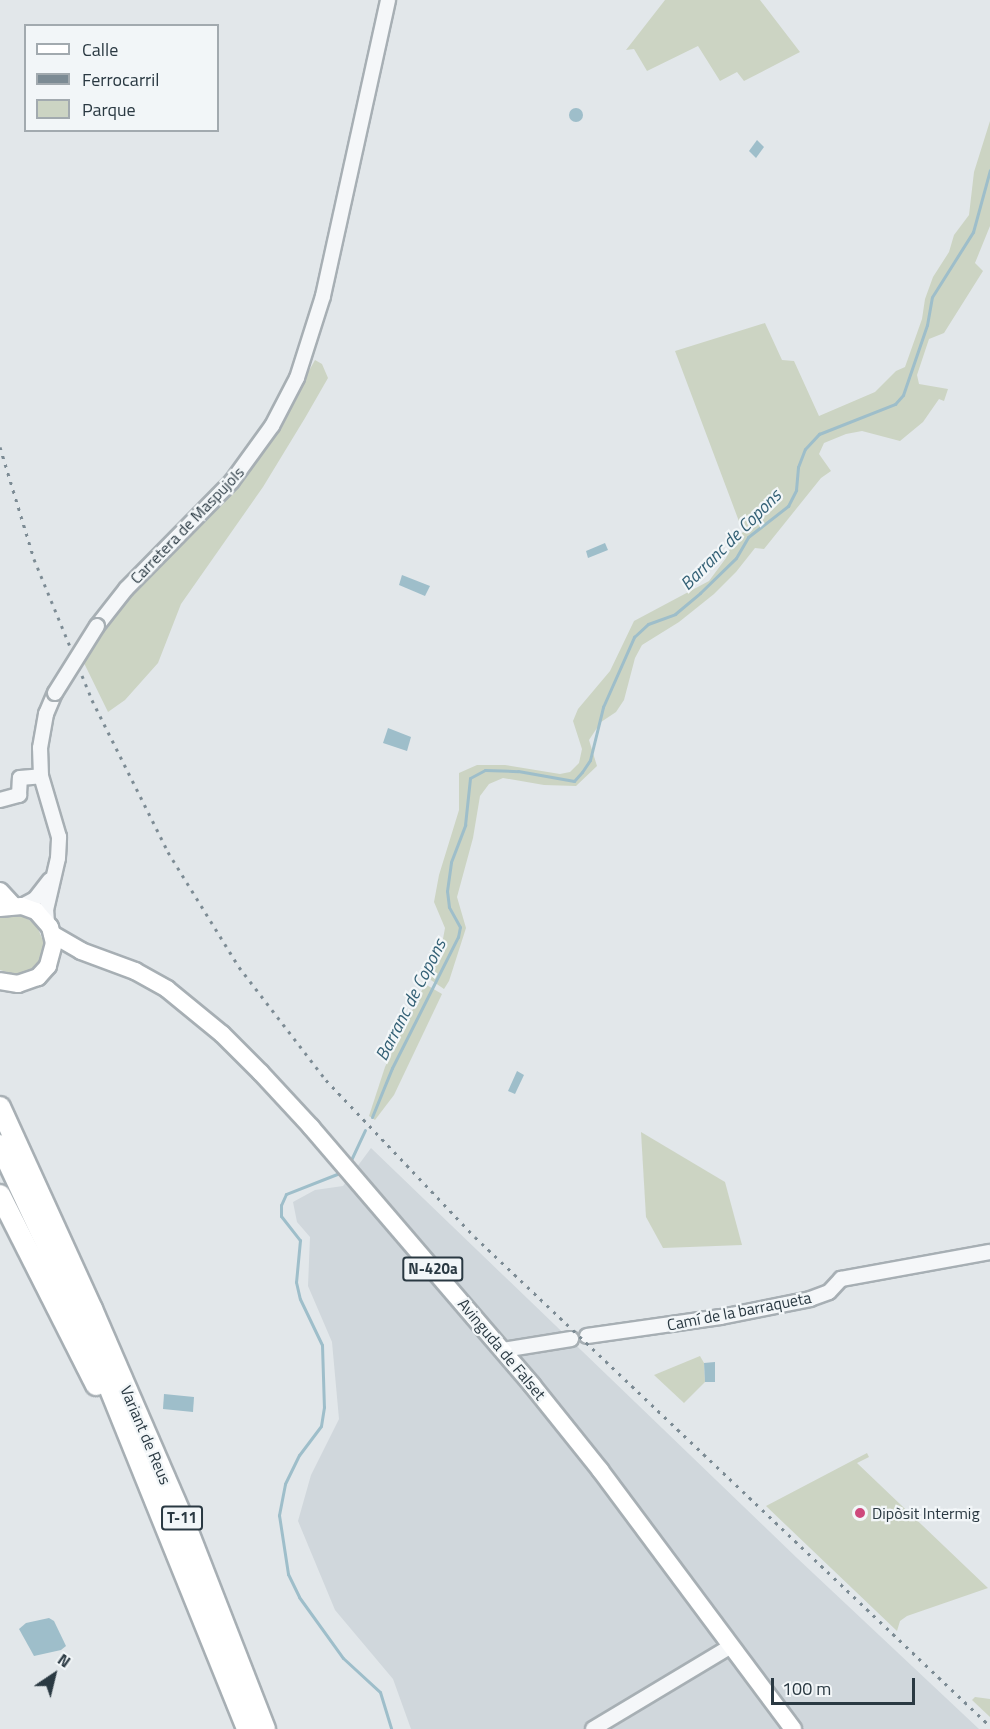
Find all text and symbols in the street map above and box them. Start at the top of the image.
legend [24,24,219,132]
text: Calle [82,36,118,63]
text: Ferrocarril [82,66,159,93]
text: Parque [82,96,136,123]
street label: Carretera de Maspujols [126,462,248,588]
water label: Barranc de Copons [676,485,786,595]
water label: Barranc de Copons [371,936,451,1064]
road number: N-420a [402,1257,464,1281]
street label: Camí de la barraqueta [665,1288,813,1334]
street label: Avinguda de Falset [454,1294,550,1404]
street label: Variant de Reus [117,1383,175,1487]
place label: Dipòsit Intermig [872,1503,980,1523]
road number: T-11 [161,1506,203,1530]
marker: Dipòsit Intermig [853,1506,867,1520]
north arrow [24,1645,84,1705]
text: N [53,1647,76,1673]
scale bar [774,1666,918,1704]
text: 100 m [782,1675,831,1702]

